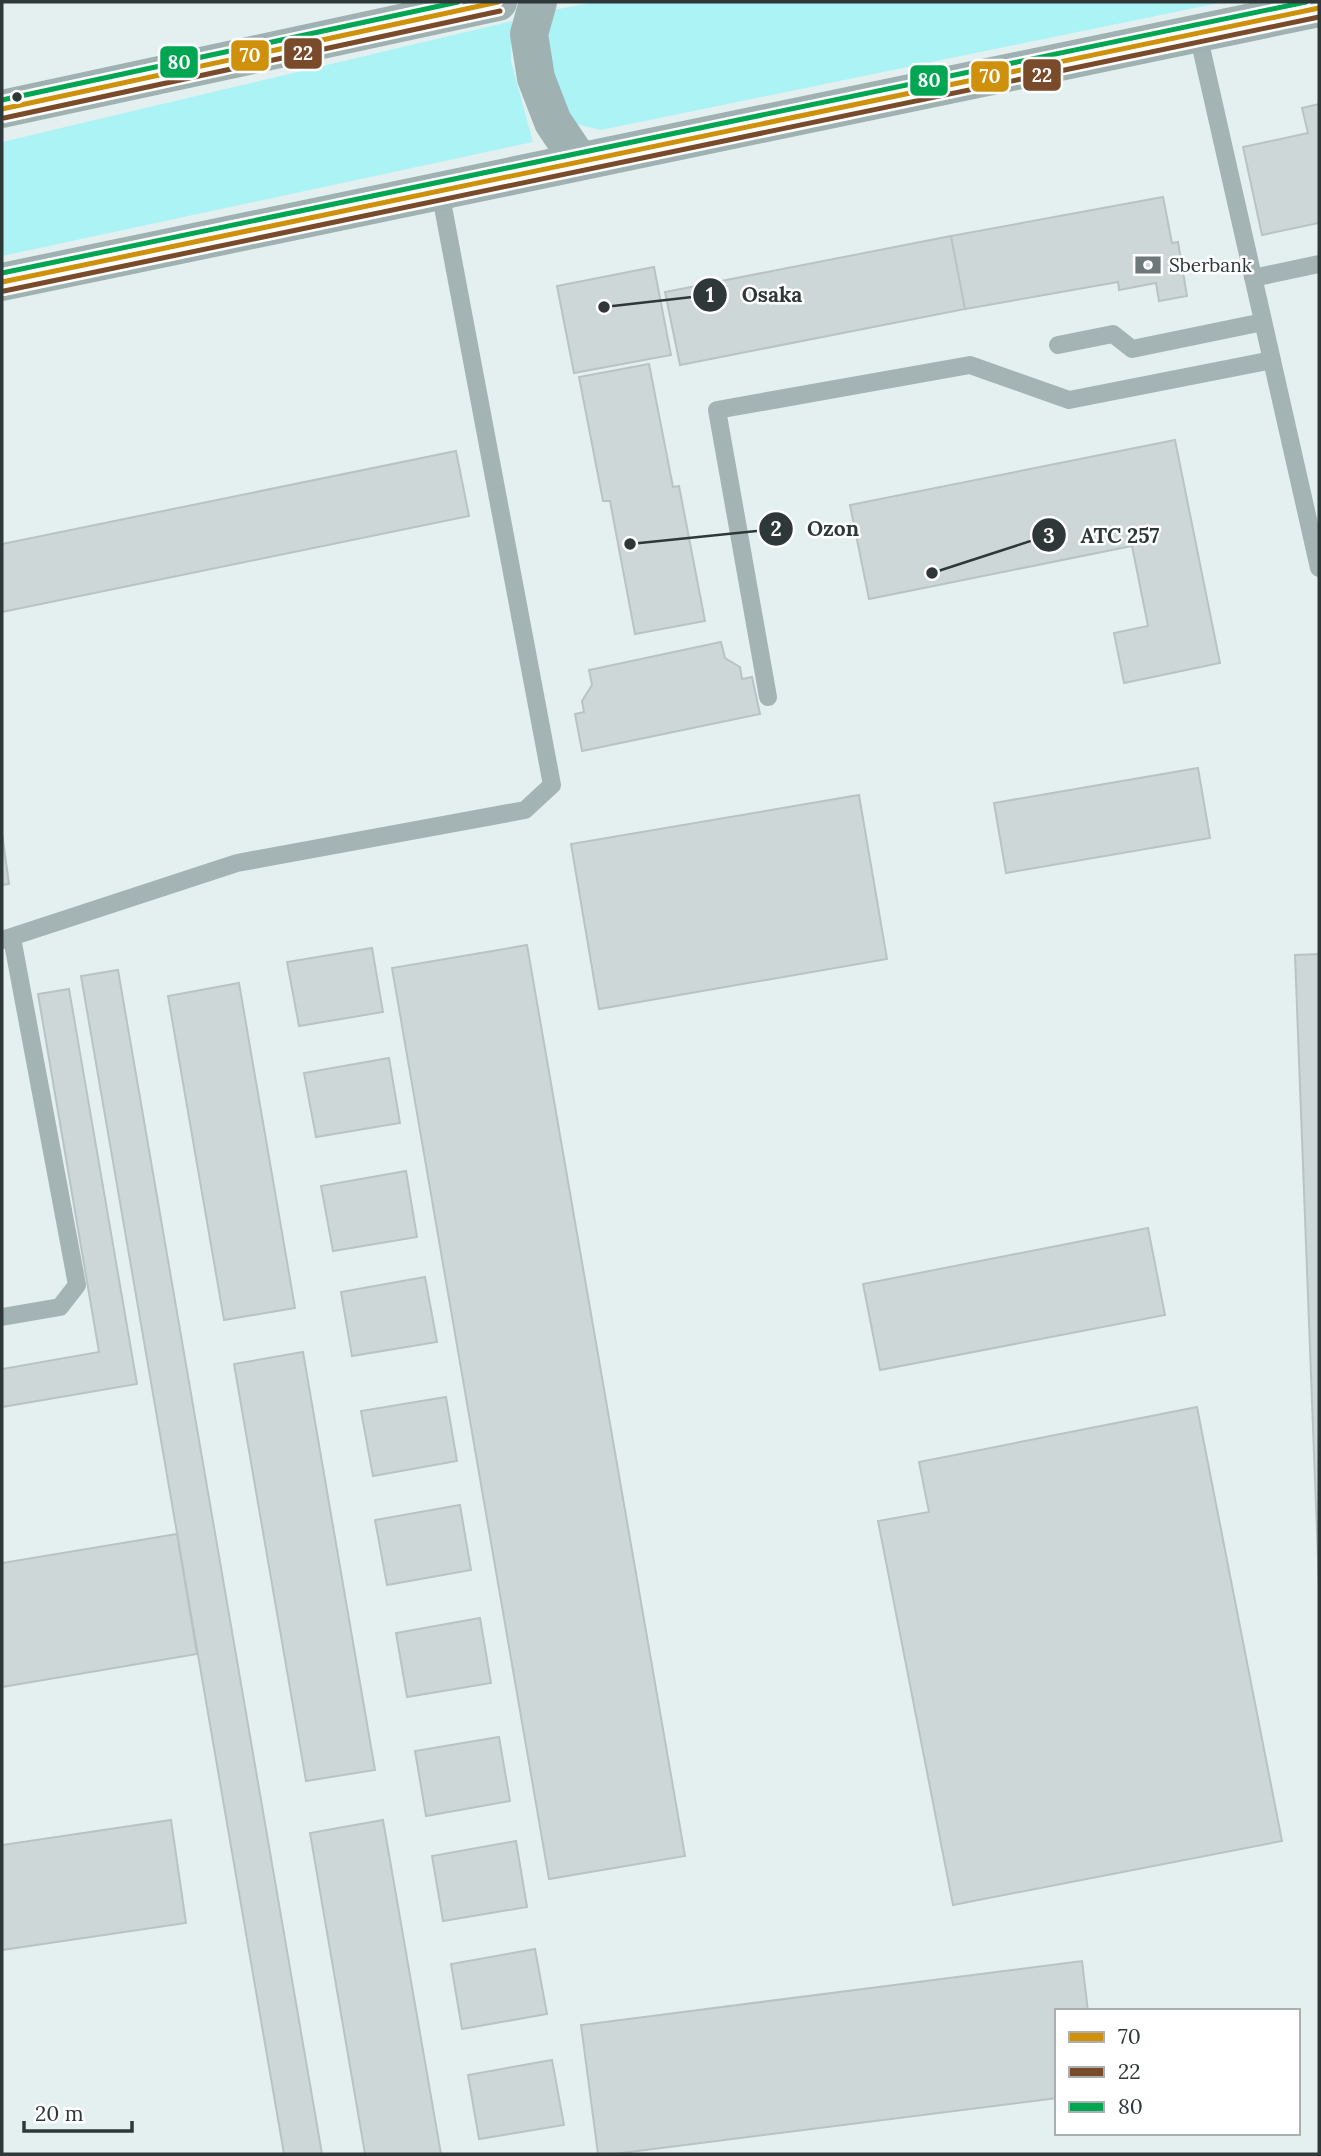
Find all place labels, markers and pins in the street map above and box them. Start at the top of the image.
unlabelled marker [10,90,24,104]
bank icon: Sberbank [1133,250,1163,280]
place label: Sberbank [1169,253,1253,277]
callout: Osaka [693,274,816,316]
callout: Ozon [758,508,873,550]
callout: АТС 257 [1032,514,1174,556]

